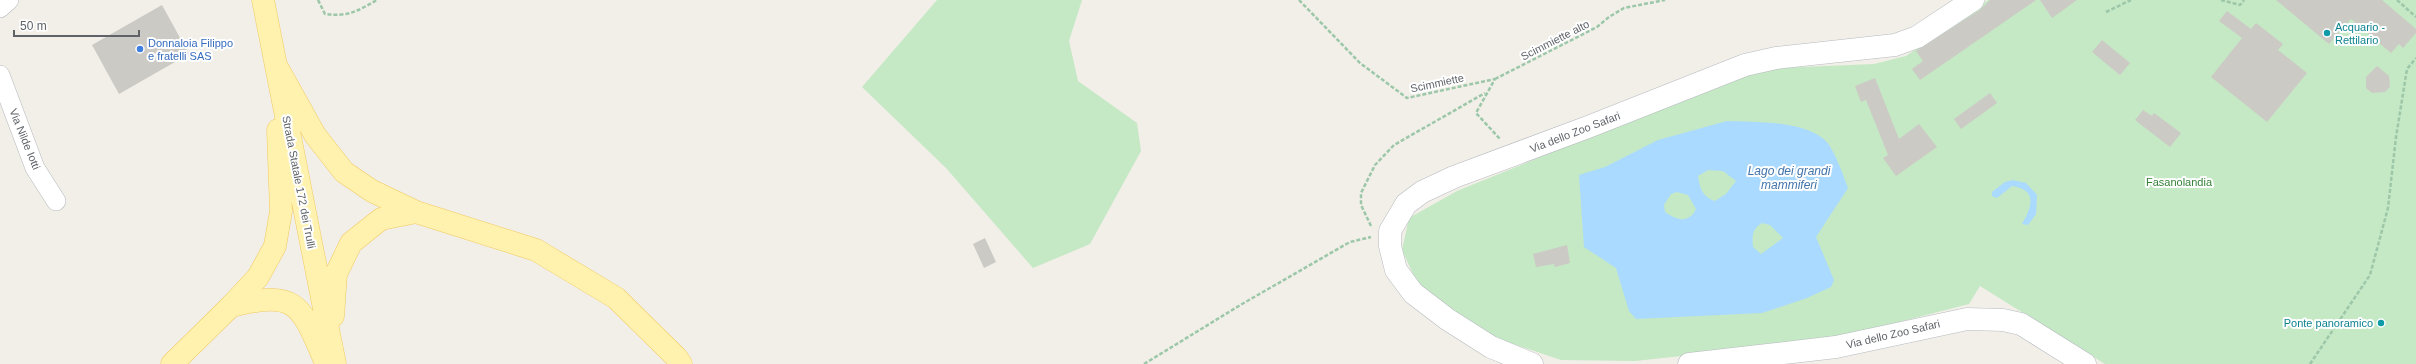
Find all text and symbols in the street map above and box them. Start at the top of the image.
scale bar [14,12,139,38]
street label: Scimmiette alto [1519,18,1591,62]
text: 50 m [20,19,47,33]
place label: Acquario - Rettilario [2335,21,2385,46]
marker: Acquario - Rettilario [2322,28,2332,38]
place label: Donnaloia Filippo e fratelli SAS [148,37,233,62]
marker: Donnaloia Filippo e fratelli SAS [135,44,145,54]
street label: Scimmiette [1409,71,1465,95]
street label: Via Nilde Iotti [7,107,43,171]
street label: Via dello Zoo Safari [1528,109,1622,155]
street label: Strada Statale 172 dei Trulli [280,115,318,249]
water label: Lago dei grandi mammiferi [1748,164,1831,192]
park label: Fasanolandia [2146,176,2213,188]
street label: Via dello Zoo Safari [1845,317,1941,351]
place label: Ponte panoramico [2284,317,2373,329]
marker: Ponte panoramico [2376,318,2386,328]

